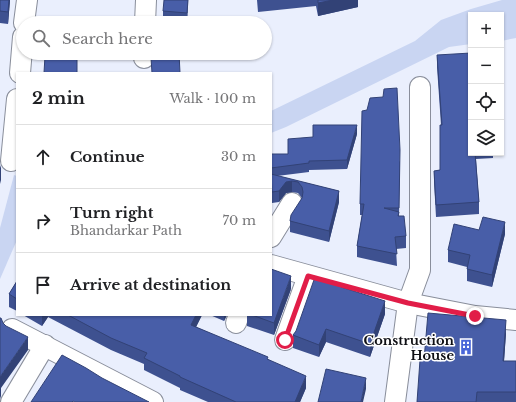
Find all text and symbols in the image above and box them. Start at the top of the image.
map controls [468,12,504,156]
button: + [468,12,504,48]
search box [16,16,272,60]
icon: search [30,27,52,49]
text: Search here [62,29,153,48]
button: − [468,48,504,84]
button: locate [468,84,504,120]
text: 2 min [32,88,85,109]
text: Walk · 100 m [169,90,256,107]
button: layers [468,120,504,156]
icon: ahead [32,146,54,168]
text: Continue [70,147,145,166]
text: 30 m [221,148,256,165]
text: Turn right [70,203,153,222]
icon: right [32,210,54,232]
text: 70 m [223,212,256,229]
text: Bhandarkar Path [70,222,182,239]
icon: arrive [32,274,54,296]
text: Arrive at destination [70,275,231,294]
route end [466,307,484,325]
route start [276,331,294,349]
place label: Construction House [364,332,455,364]
building icon: Construction House [457,338,475,356]

